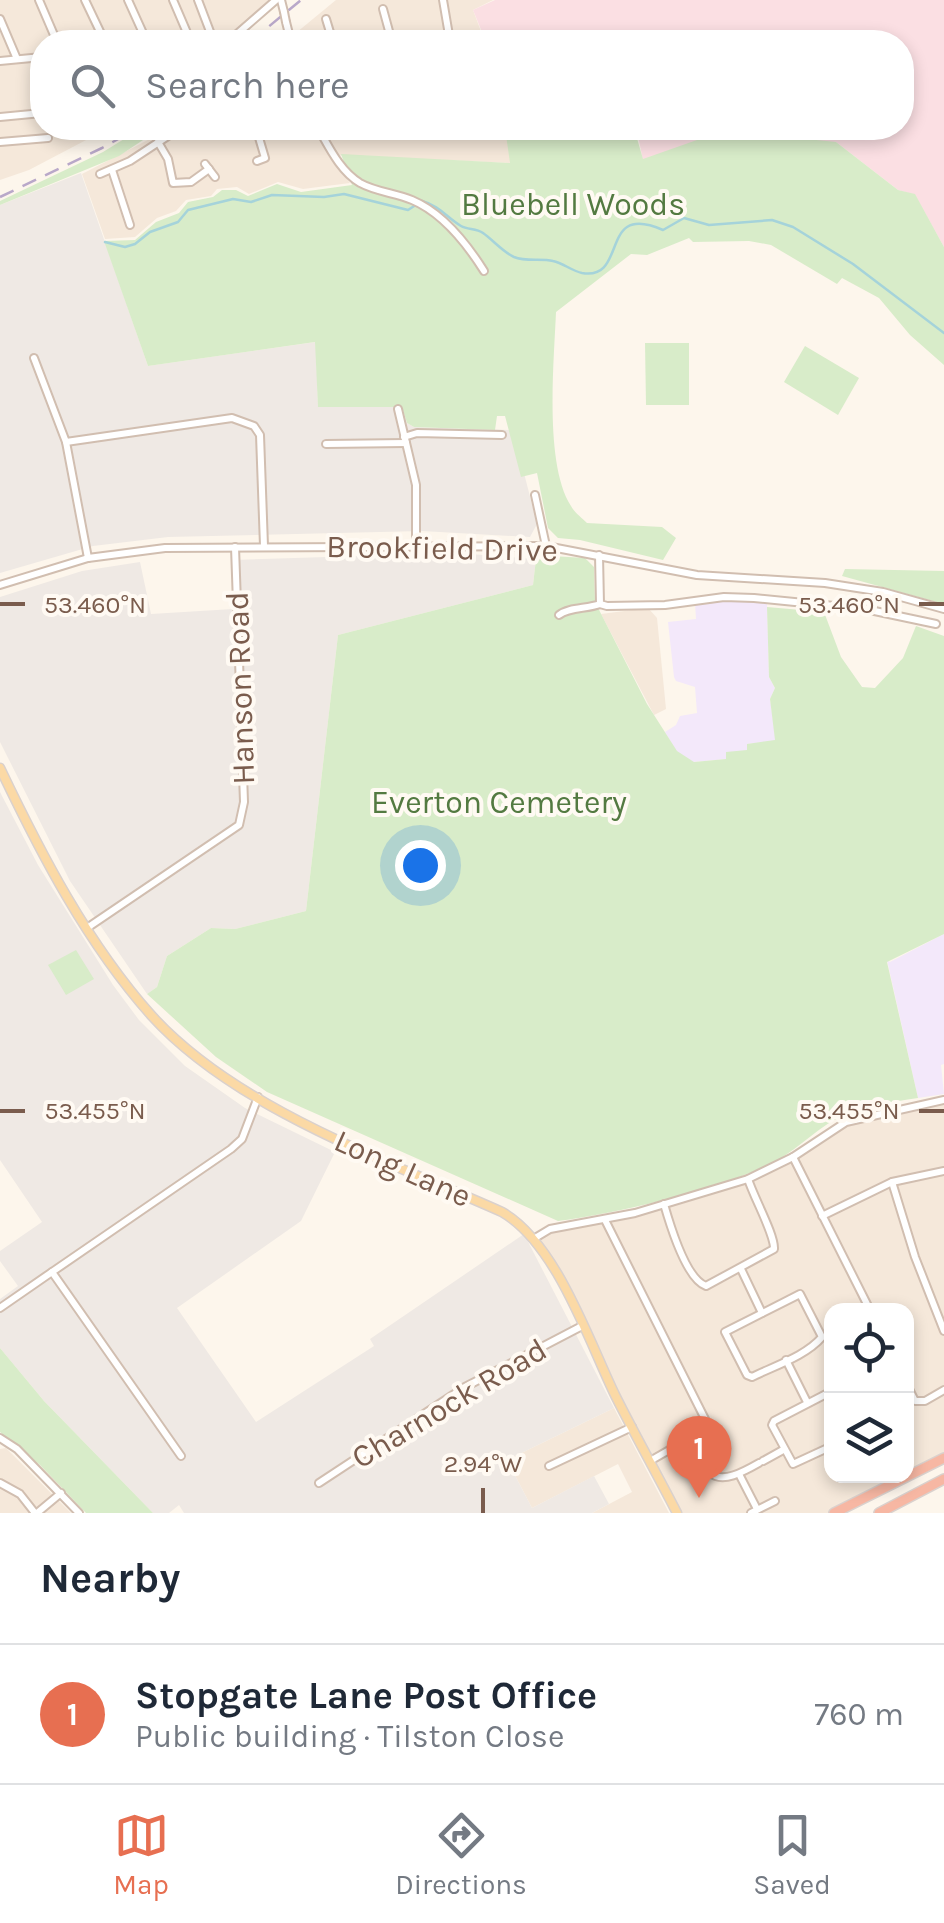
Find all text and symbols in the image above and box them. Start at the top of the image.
search box [30,30,914,140]
icon: search [65,58,120,113]
text: Search here [145,63,349,108]
park label: Bluebell Woods [461,186,685,223]
street label: Brookfield Drive [326,528,558,569]
text: 53.460°N [44,590,146,619]
text: 53.460°N [798,590,900,619]
street label: Hanson Road [219,591,262,785]
park label: Everton Cemetery [371,784,627,821]
your location [395,840,446,891]
text: 53.455°N [44,1096,146,1125]
text: 53.455°N [798,1096,900,1125]
street label: Long Lane [329,1122,477,1215]
map controls [824,1303,914,1483]
button: locate [824,1303,914,1393]
street label: Charnock Road [345,1331,553,1476]
button: layers [824,1393,914,1483]
pin: 1 [666,1416,732,1498]
text: 2.94°W [444,1449,522,1478]
text: Nearby [40,1553,180,1603]
text: Stopgate Lane Post Office [135,1673,597,1718]
text: 1 [67,1696,78,1733]
text: 760 m [814,1696,904,1733]
text: Public building · Tilston Close [135,1718,564,1755]
tab: Map [113,1808,169,1901]
tab: Directions [395,1808,527,1901]
tab: Saved [753,1808,831,1901]

